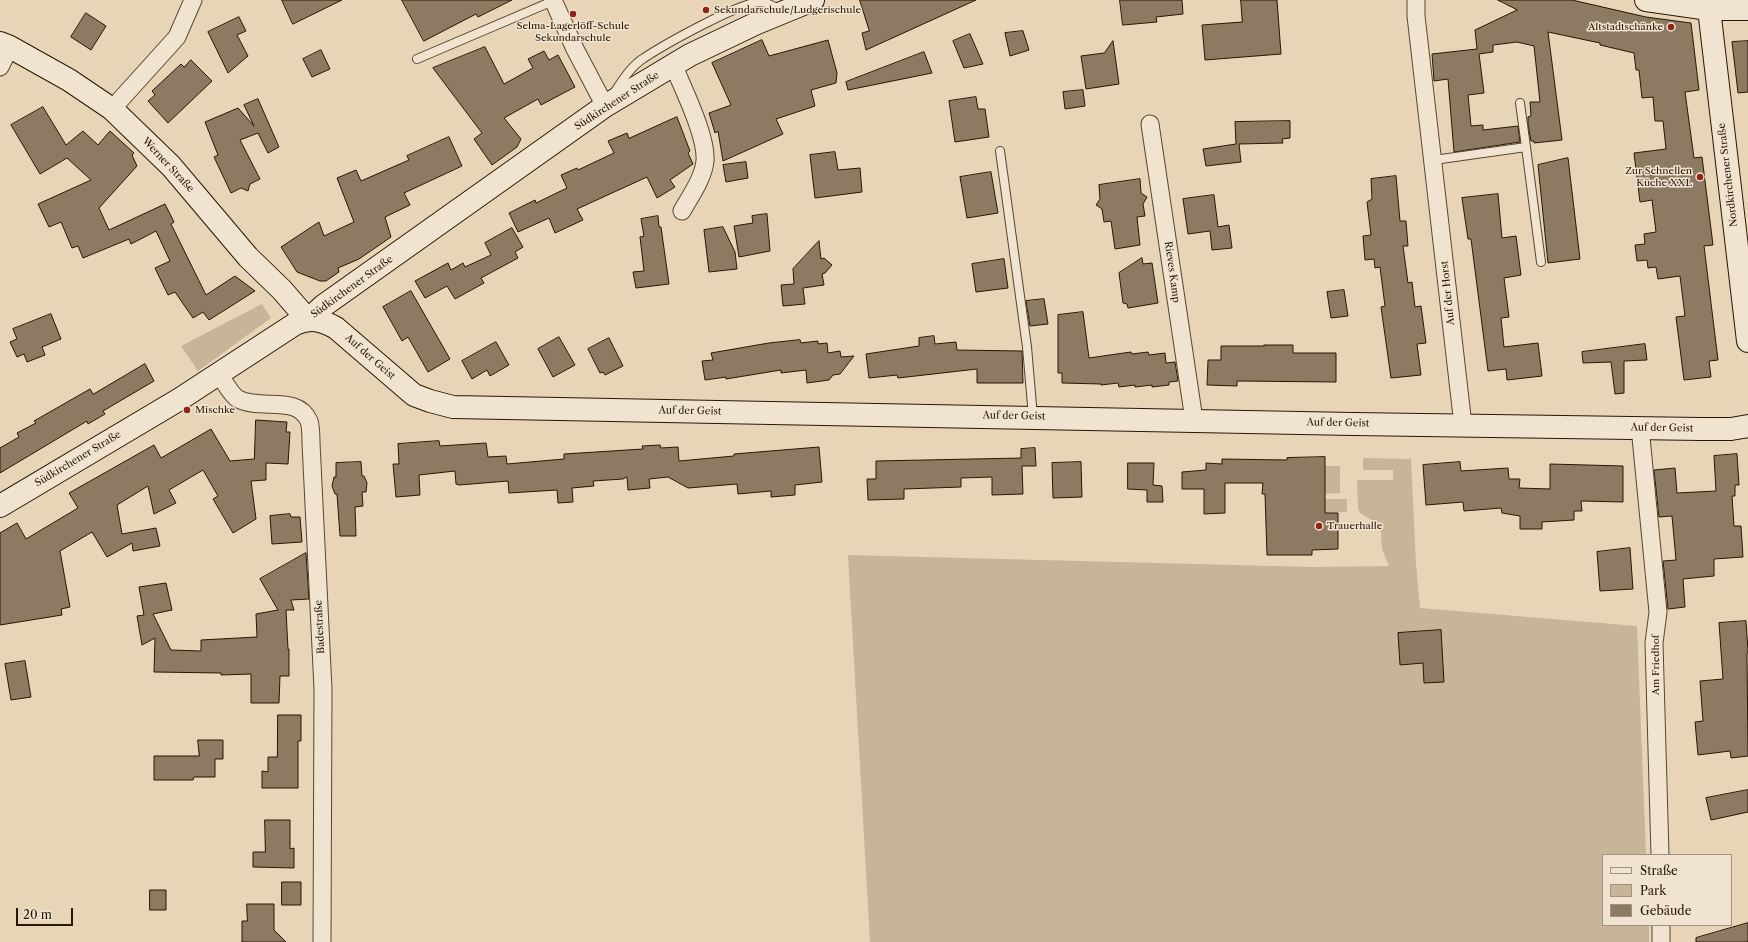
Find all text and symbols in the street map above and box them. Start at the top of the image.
place label: Sekundarschule/Ludgerischule [714,4,861,16]
marker: Sekundarschule/Ludgerischule [701,5,711,15]
marker: Selma-Lagerlöff-Schule Sekundarschule [568,9,578,19]
place label: Selma-Lagerlöff-Schule Sekundarschule [516,20,630,44]
place label: Altstadtschänke [1588,21,1663,33]
marker: Altstadtschänke [1666,22,1676,32]
street label: Südkirchener Straße [572,69,662,133]
street label: Nordkirchener Straße [1716,122,1740,228]
street label: Werner Straße [140,135,196,195]
place label: Zur Schnellen Küche XXL [1625,165,1692,188]
marker: Zur Schnellen Küche XXL [1695,172,1705,182]
street label: Rieves Kamp [1162,240,1182,304]
street label: Südkirchener Straße [309,253,395,321]
street label: Auf der Horst [1439,260,1457,326]
street label: Auf der Geist [342,332,398,382]
place label: Mischke [195,404,235,416]
street label: Auf der Geist [659,404,721,418]
marker: Mischke [182,405,192,415]
street label: Auf der Geist [983,409,1045,423]
street label: Auf der Geist [1307,416,1369,430]
street label: Auf der Geist [1631,421,1693,435]
street label: Südkirchener Straße [33,429,123,489]
place label: Trauerhalle [1327,520,1382,532]
marker: Trauerhalle [1314,521,1324,531]
street label: Badestraße [313,600,327,654]
street label: Am Friedhof [1650,635,1662,695]
legend [1602,854,1732,926]
text: Straße [1640,863,1678,878]
text: Park [1640,883,1666,898]
scale bar [18,900,75,926]
text: Gebäude [1640,903,1691,918]
text: 20 m [23,907,52,922]

